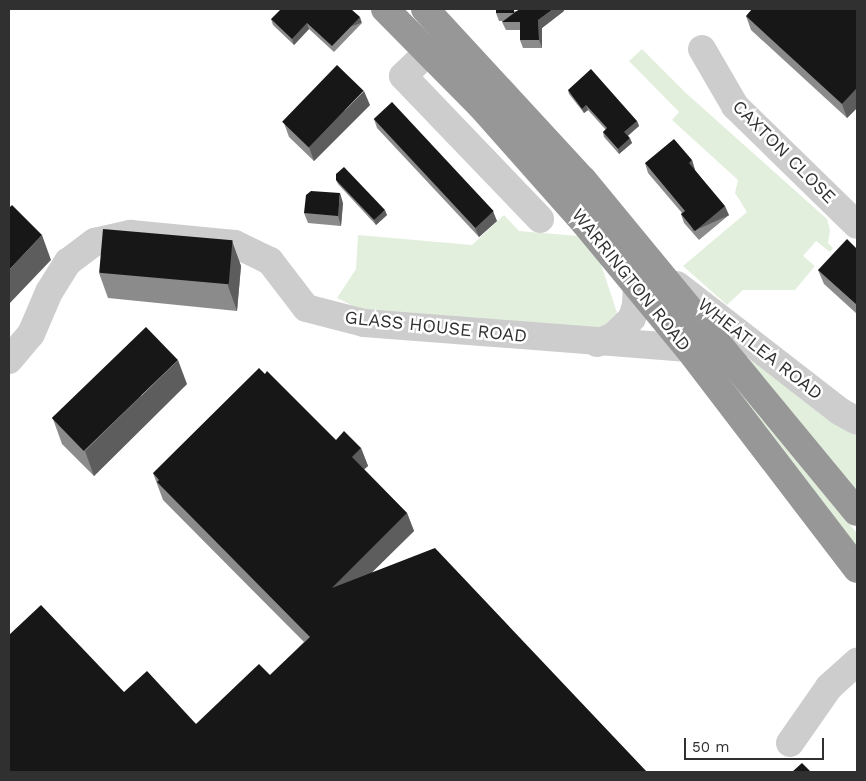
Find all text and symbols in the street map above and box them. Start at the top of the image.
street label: CAXTON CLOSE [728,96,840,208]
street label: WARRINGTON ROAD [567,204,695,356]
street label: WHEATLEA ROAD [693,293,827,405]
street label: GLASS HOUSE ROAD [344,307,528,347]
scale bar [686,728,826,760]
text: 50 m [692,738,729,756]

